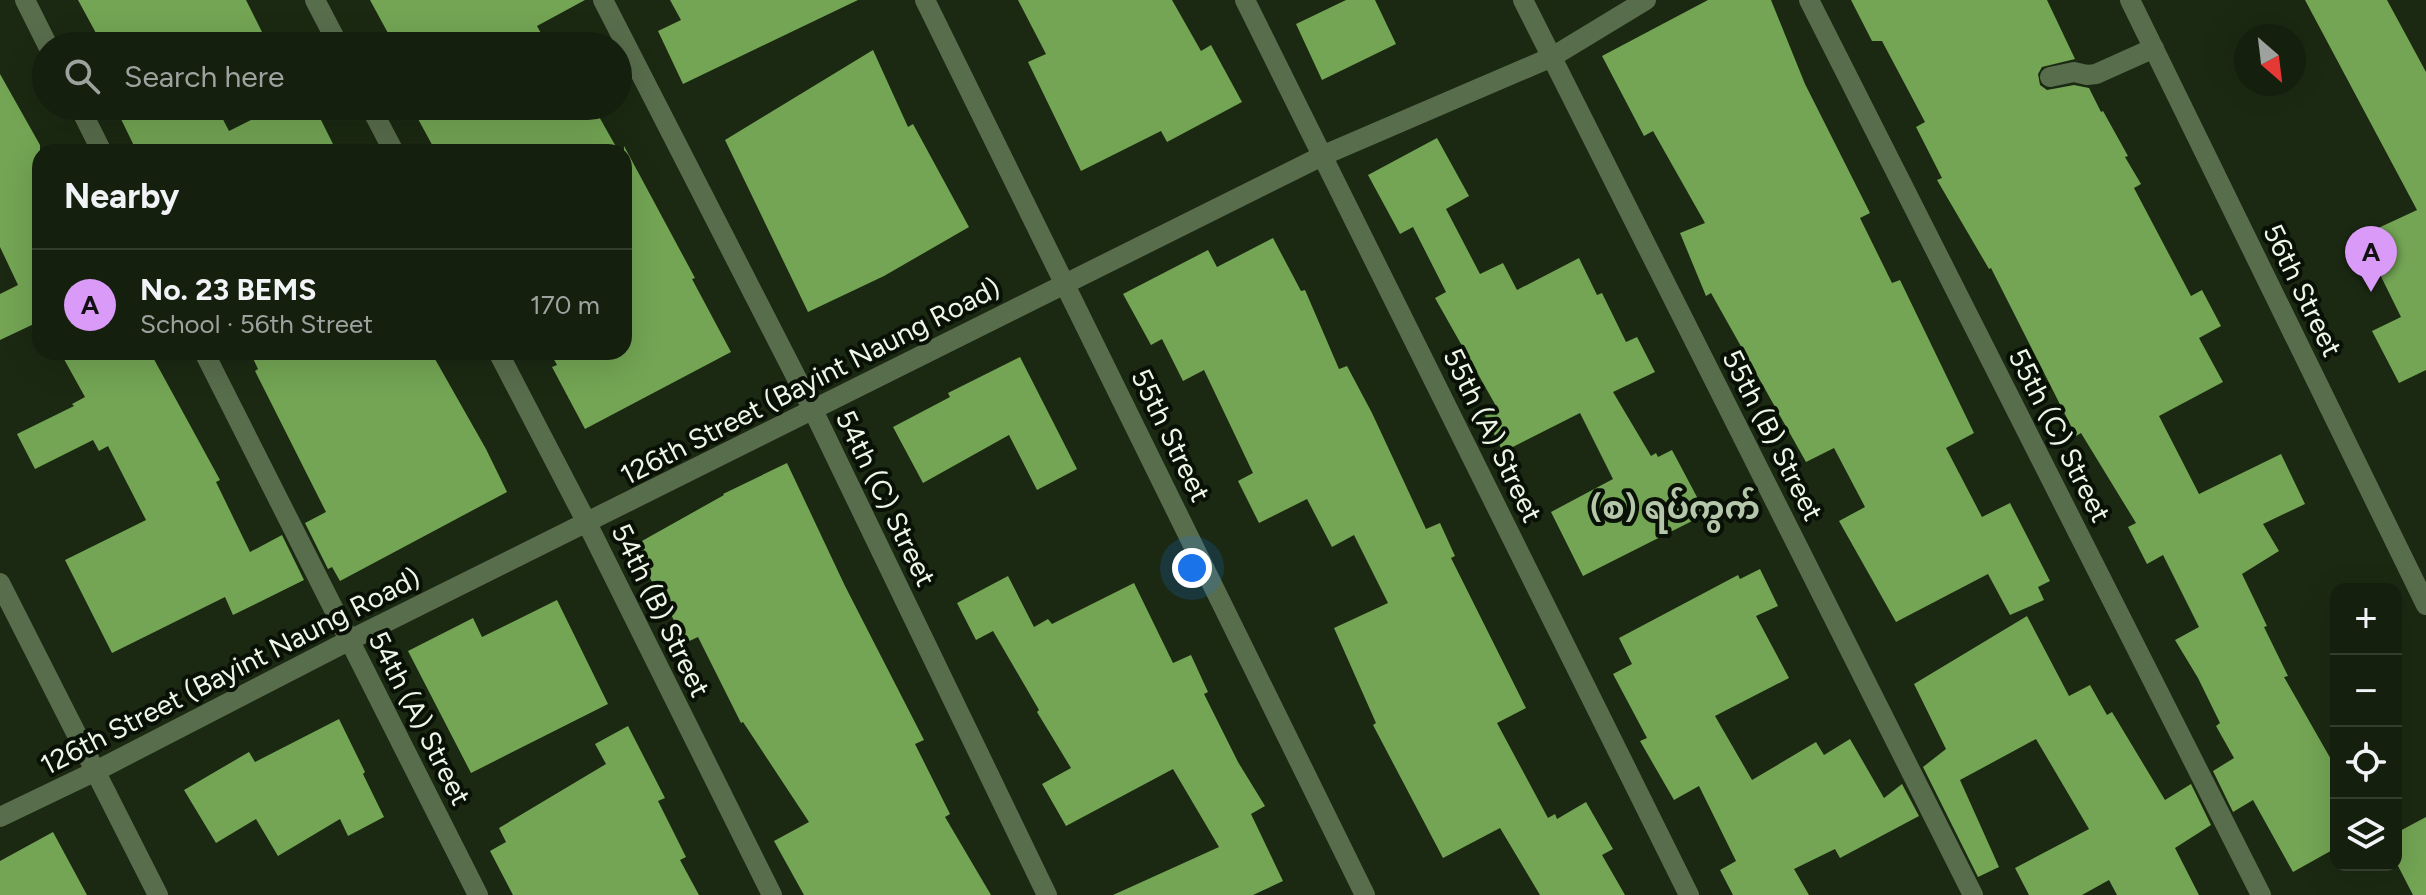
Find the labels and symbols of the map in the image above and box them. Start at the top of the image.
north arrow [2234,24,2306,96]
street label: 56th Street [2256,218,2350,362]
pin: A [2345,226,2397,292]
street label: 126th Street (Bayint Naung Road) [614,270,1006,492]
street label: 55th (A) Street [1436,342,1550,528]
street label: 55th (C) Street [2002,342,2118,528]
street label: 55th (B) Street [1715,344,1831,526]
street label: 55th Street [1124,363,1218,507]
street label: 54th (C) Street [829,404,943,592]
district label: (စ) ရပ်ကွက် [1590,486,1760,534]
street label: 54th (B) Street [604,518,718,702]
your location [1172,548,1212,588]
street label: 126th Street (Bayint Naung Road) [34,560,426,782]
street label: 54th (A) Street [362,625,478,811]

